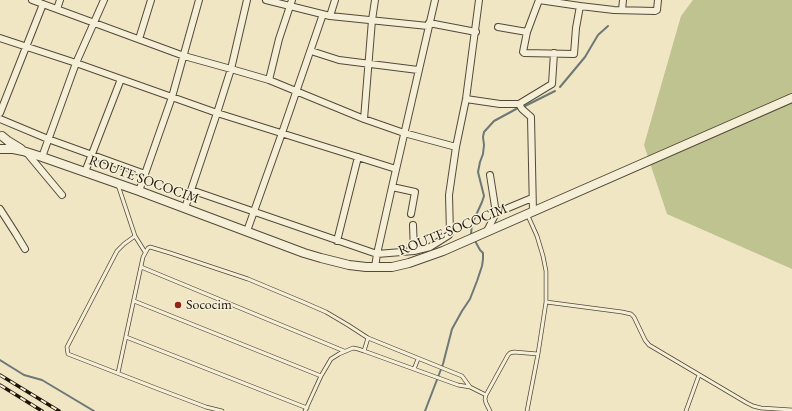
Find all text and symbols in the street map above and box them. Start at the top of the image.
street label: ROUTE SOCOCIM [87,152,201,208]
street label: ROUTE SOCOCIM [396,200,510,260]
place label: Sococim [186,297,232,313]
marker: Sococim [173,300,183,310]

